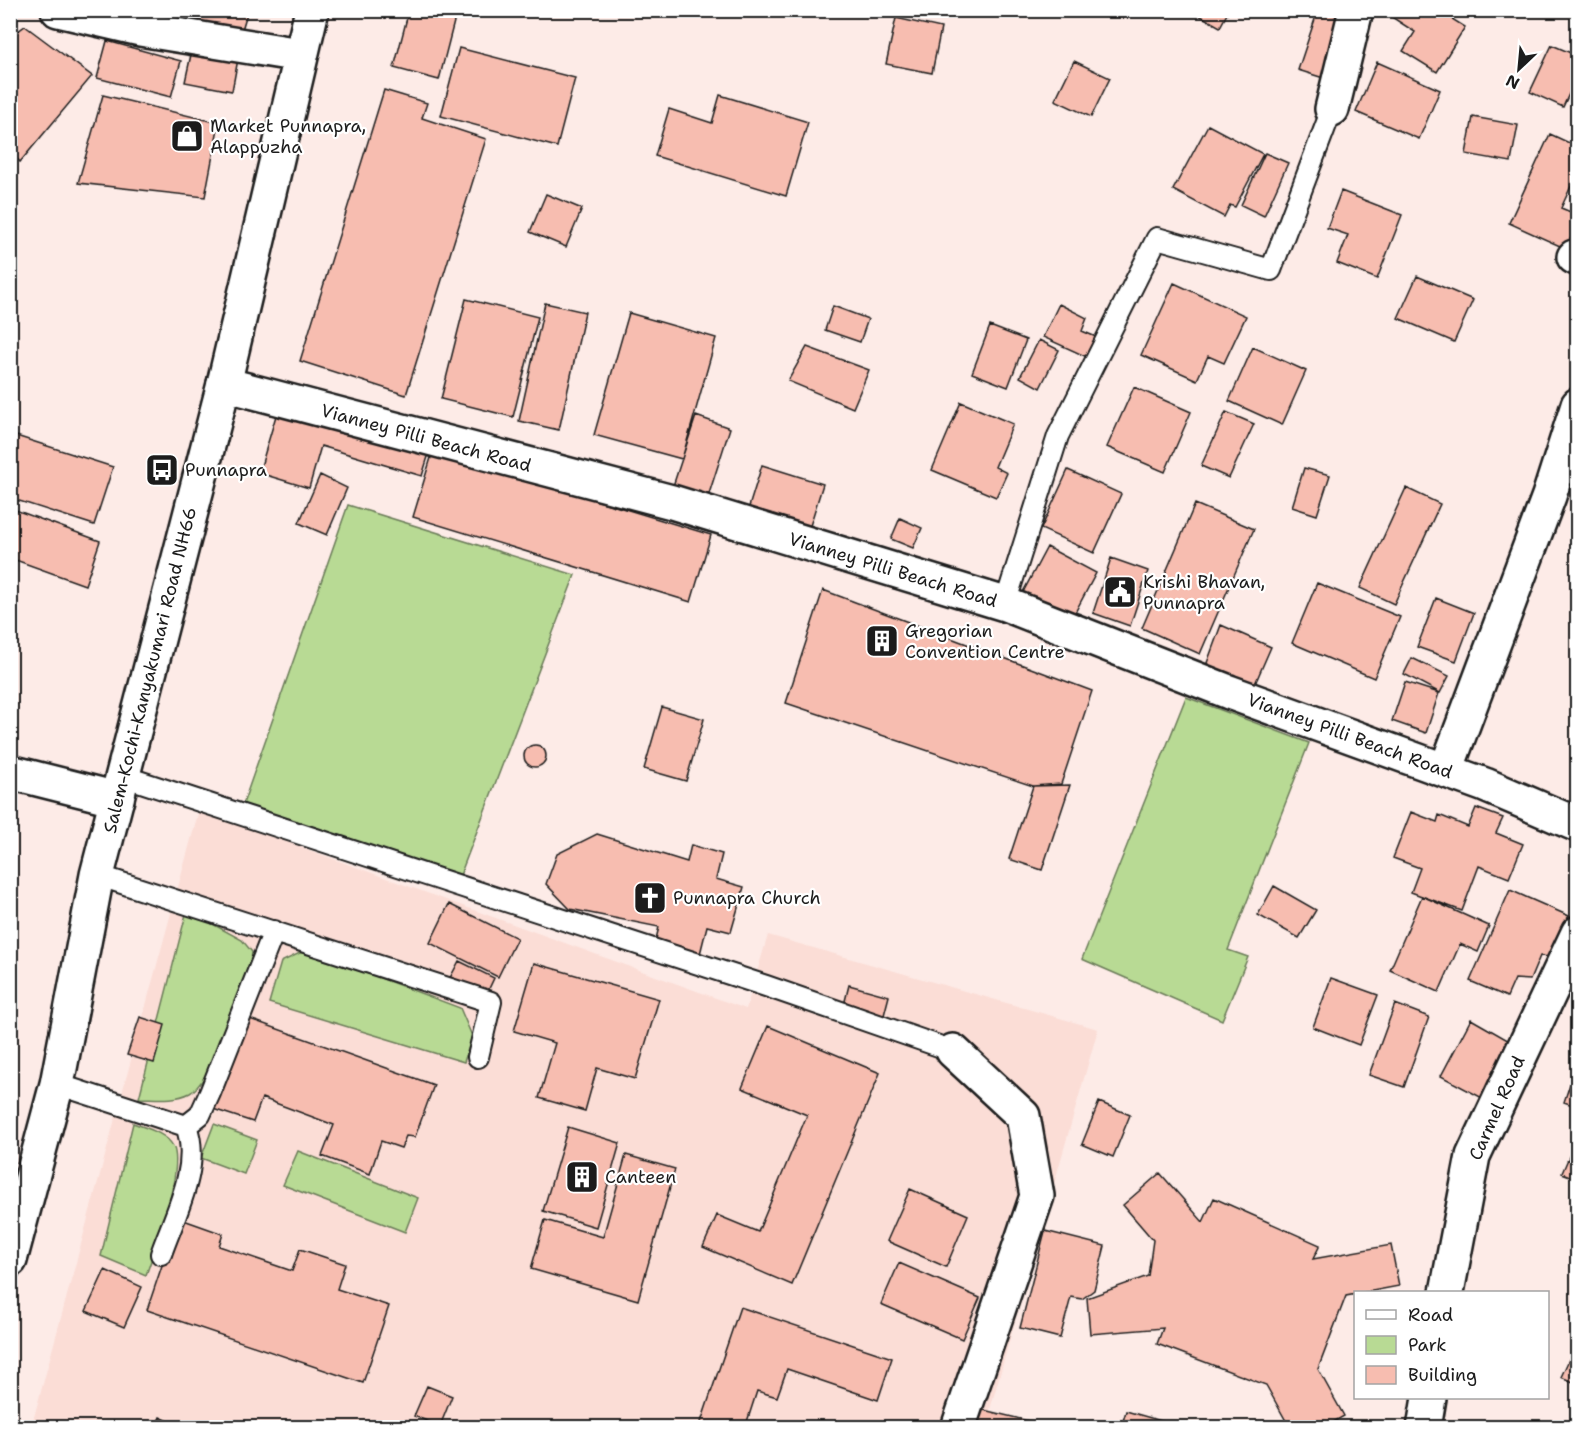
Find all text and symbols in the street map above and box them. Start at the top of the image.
north arrow [1489,39,1549,99]
text: N [1502,70,1523,94]
place label: Market Punnapra, Alappuzha [210,114,366,159]
shop icon: Market Punnapra, Alappuzha [169,118,205,154]
street label: Vianney Pilli Beach Road [318,398,534,478]
bus stop icon: Punnapra [144,452,180,488]
place label: Punnapra [185,458,267,482]
street label: Salem-Kochi-Kanyakumari Road NH66 [98,504,202,836]
street label: Vianney Pilli Beach Road [786,527,1000,613]
place label: Krishi Bhavan, Punnapra [1143,570,1265,615]
public building icon: Krishi Bhavan, Punnapra [1102,574,1138,610]
place label: Gregorian Convention Centre [905,619,1065,664]
building icon: Gregorian Convention Centre [864,623,900,659]
street label: Vianney Pilli Beach Road [1244,688,1456,784]
church icon: Punnapra Church [632,880,668,916]
place label: Punnapra Church [673,886,821,910]
street label: Carmel Road [1463,1052,1531,1164]
building icon: Canteen [564,1159,600,1195]
place label: Canteen [605,1165,676,1189]
legend [1354,1291,1549,1399]
text: Road [1408,1303,1453,1327]
text: Park [1408,1333,1447,1357]
text: Building [1408,1363,1477,1387]

